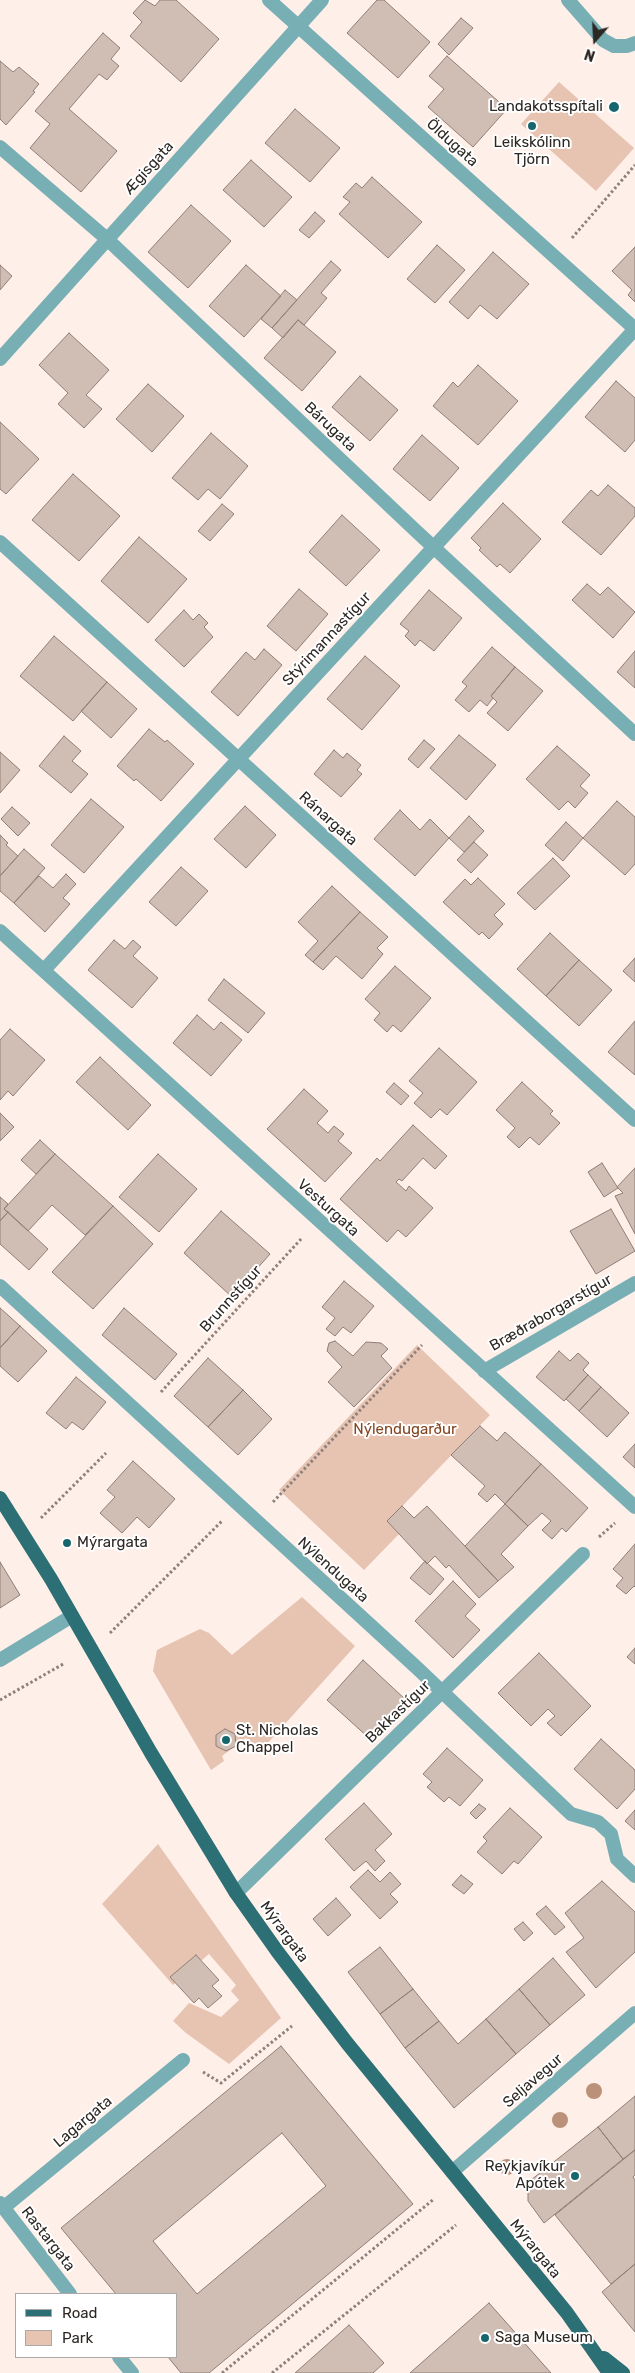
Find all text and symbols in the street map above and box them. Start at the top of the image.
north arrow [570,15,620,65]
text: N [582,45,597,64]
place label: Landakotsspítali [489,98,603,116]
marker: Landakotsspítali [607,100,621,114]
street label: Öldugata [423,115,481,171]
marker: Leikskólinn Tjörn [526,120,538,132]
place label: Leikskólinn Tjörn [493,134,571,169]
street label: Ægisgata [120,138,178,198]
street label: Bárugata [300,398,360,456]
street label: Stýrimannastígur [279,588,375,690]
street label: Ránargata [295,788,361,850]
street label: Vesturgata [293,1176,363,1240]
street label: Brunnstígur [196,1262,266,1336]
street label: Bræðraborgarstígur [487,1271,615,1355]
park label: Nýlendugarður [353,1421,457,1439]
place label: Mýrargata [77,1534,148,1552]
street label: Nýlendugata [294,1534,372,1606]
marker: Mýrargata [61,1537,73,1549]
street label: Bakkastígur [362,1677,434,1747]
place label: St. Nicholas Chappel [236,1722,318,1757]
marker: St. Nicholas Chappel [220,1734,232,1746]
street label: Mýrargata [256,1898,312,1966]
street label: Seljavegur [499,2050,567,2112]
street label: Lagargata [50,2092,116,2152]
place label: Reykjavíkur Apótek [485,2158,565,2193]
marker: Reykjavíkur Apótek [569,2170,581,2182]
street label: Rastargata [17,2203,79,2275]
street label: Mýrargata [506,2216,564,2282]
legend [15,2293,178,2358]
text: Road [62,2304,98,2322]
text: Park [62,2329,93,2347]
place label: Saga Museum [495,2329,593,2347]
marker: Saga Museum [479,2332,491,2344]

